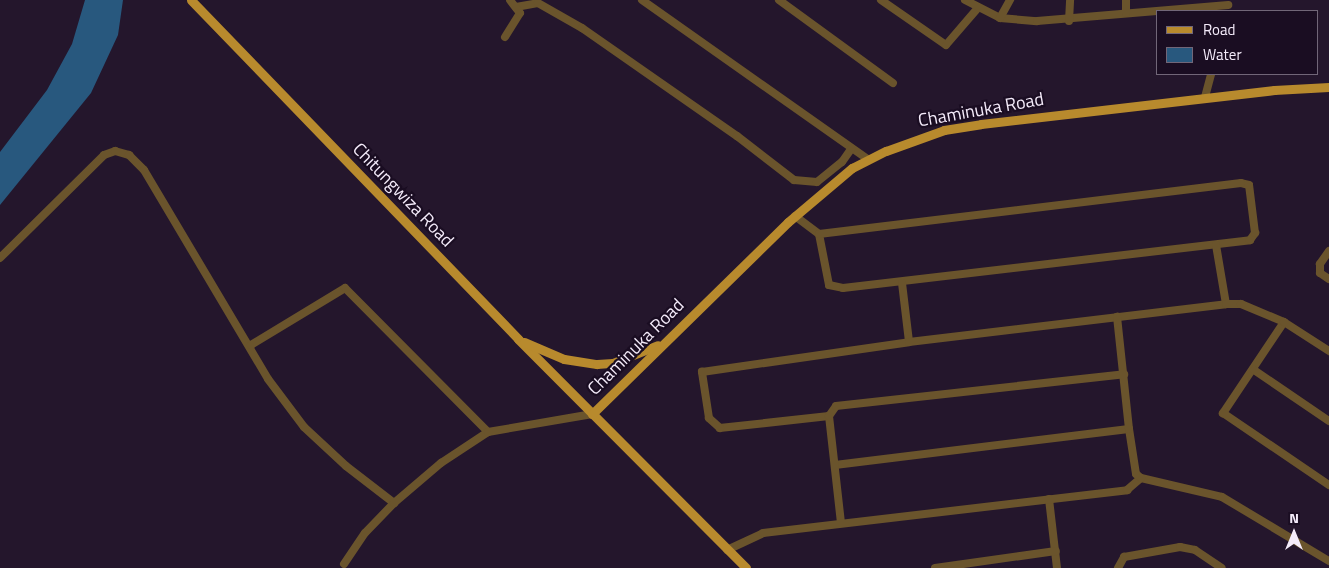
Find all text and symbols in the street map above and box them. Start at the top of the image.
legend [1156,10,1319,75]
text: Road [1203,18,1235,41]
text: Water [1203,43,1242,66]
street label: Chaminuka Road [916,88,1046,132]
street label: Chitungwiza Road [348,139,458,251]
street label: Chaminuka Road [583,294,689,400]
text: N [1289,507,1299,528]
north arrow [1269,508,1319,558]

